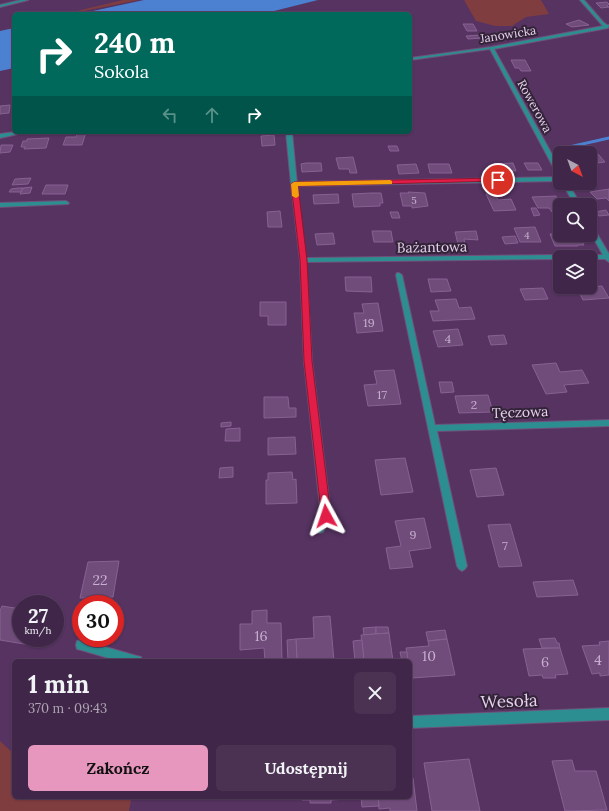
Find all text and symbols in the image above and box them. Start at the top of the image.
street label: Janowicka [478,22,537,46]
text: 240 m [94,25,175,61]
icon: right [28,28,80,80]
text: Sokola [94,60,149,83]
street label: Rowerowa [514,77,556,135]
icon: left [159,104,181,126]
icon: ahead [201,104,223,126]
icon: right [243,104,265,126]
north arrow [553,146,597,190]
map controls [553,146,597,294]
pin [481,163,515,197]
icon: arrive [487,169,509,191]
house number: 5 [411,194,417,207]
button: search [553,198,597,242]
house number: 4 [524,229,530,242]
street label: Bażantowa [397,237,467,257]
button: layers [553,250,597,294]
house number: 19 [363,315,375,330]
house number: 4 [445,331,452,346]
house number: 17 [377,387,387,402]
house number: 2 [471,397,477,412]
street label: Tęczowa [491,402,549,422]
position arrow [305,495,347,537]
house number: 9 [410,527,417,542]
house number: 7 [502,538,508,553]
house number: 22 [92,571,108,589]
speed limit sign: 30 [72,595,124,647]
text: 27 [28,603,48,628]
text: km/h [24,624,52,637]
house number: 16 [254,627,268,645]
house number: 10 [422,647,436,665]
house number: 4 [594,651,602,669]
house number: 6 [541,653,549,671]
text: 1 min [28,669,89,700]
button: close [354,672,396,714]
street label: Wesoła [480,689,538,713]
text: 370 m · 09:43 [28,700,107,717]
button: Zakończ [28,745,208,791]
button: Udostępnij [216,745,396,791]

